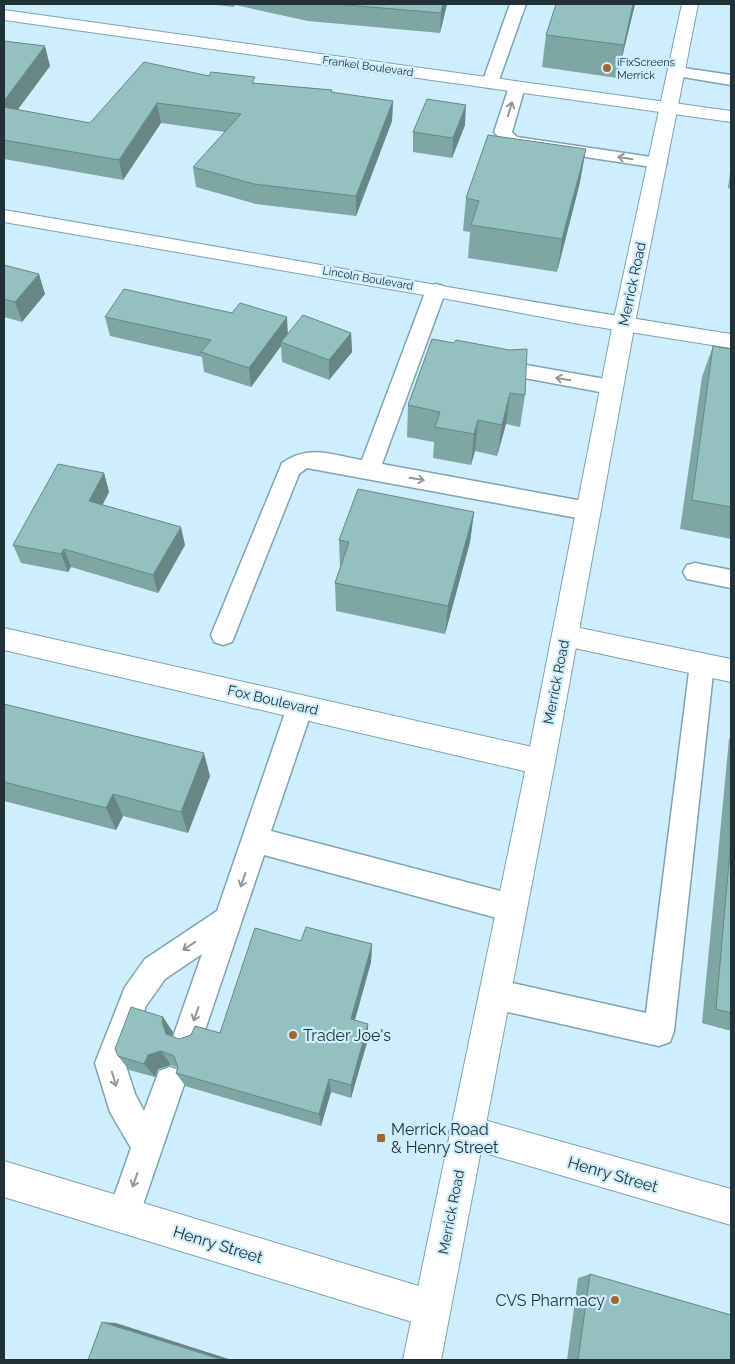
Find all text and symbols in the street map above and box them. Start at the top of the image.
street label: Frankel Boulevard [322,54,414,79]
place label: iFixScreens Merrick [617,56,675,82]
marker: iFixScreens Merrick [601,62,613,74]
one-way arrow [506,102,515,118]
one-way arrow [617,152,633,162]
street label: Merrick Road [615,241,649,327]
street label: Lincoln Boulevard [322,264,414,293]
one-way arrow [556,373,572,383]
one-way arrow [408,475,424,485]
street label: Merrick Road [540,639,572,725]
street label: Fox Boulevard [226,682,320,718]
one-way arrow [237,871,247,887]
one-way arrow [182,941,196,951]
one-way arrow [191,1006,200,1022]
place label: Trader Joe's [303,1026,391,1045]
marker: Trader Joe's [287,1029,299,1041]
one-way arrow [110,1071,120,1087]
place label: Merrick Road & Henry Street [391,1120,499,1157]
marker: Merrick Road & Henry Street [375,1132,387,1144]
street label: Henry Street [566,1153,661,1197]
street label: Merrick Road [435,1169,467,1255]
one-way arrow [130,1172,139,1188]
street label: Henry Street [171,1222,266,1267]
place label: CVS Pharmacy [495,1291,605,1310]
marker: CVS Pharmacy [609,1294,621,1306]

